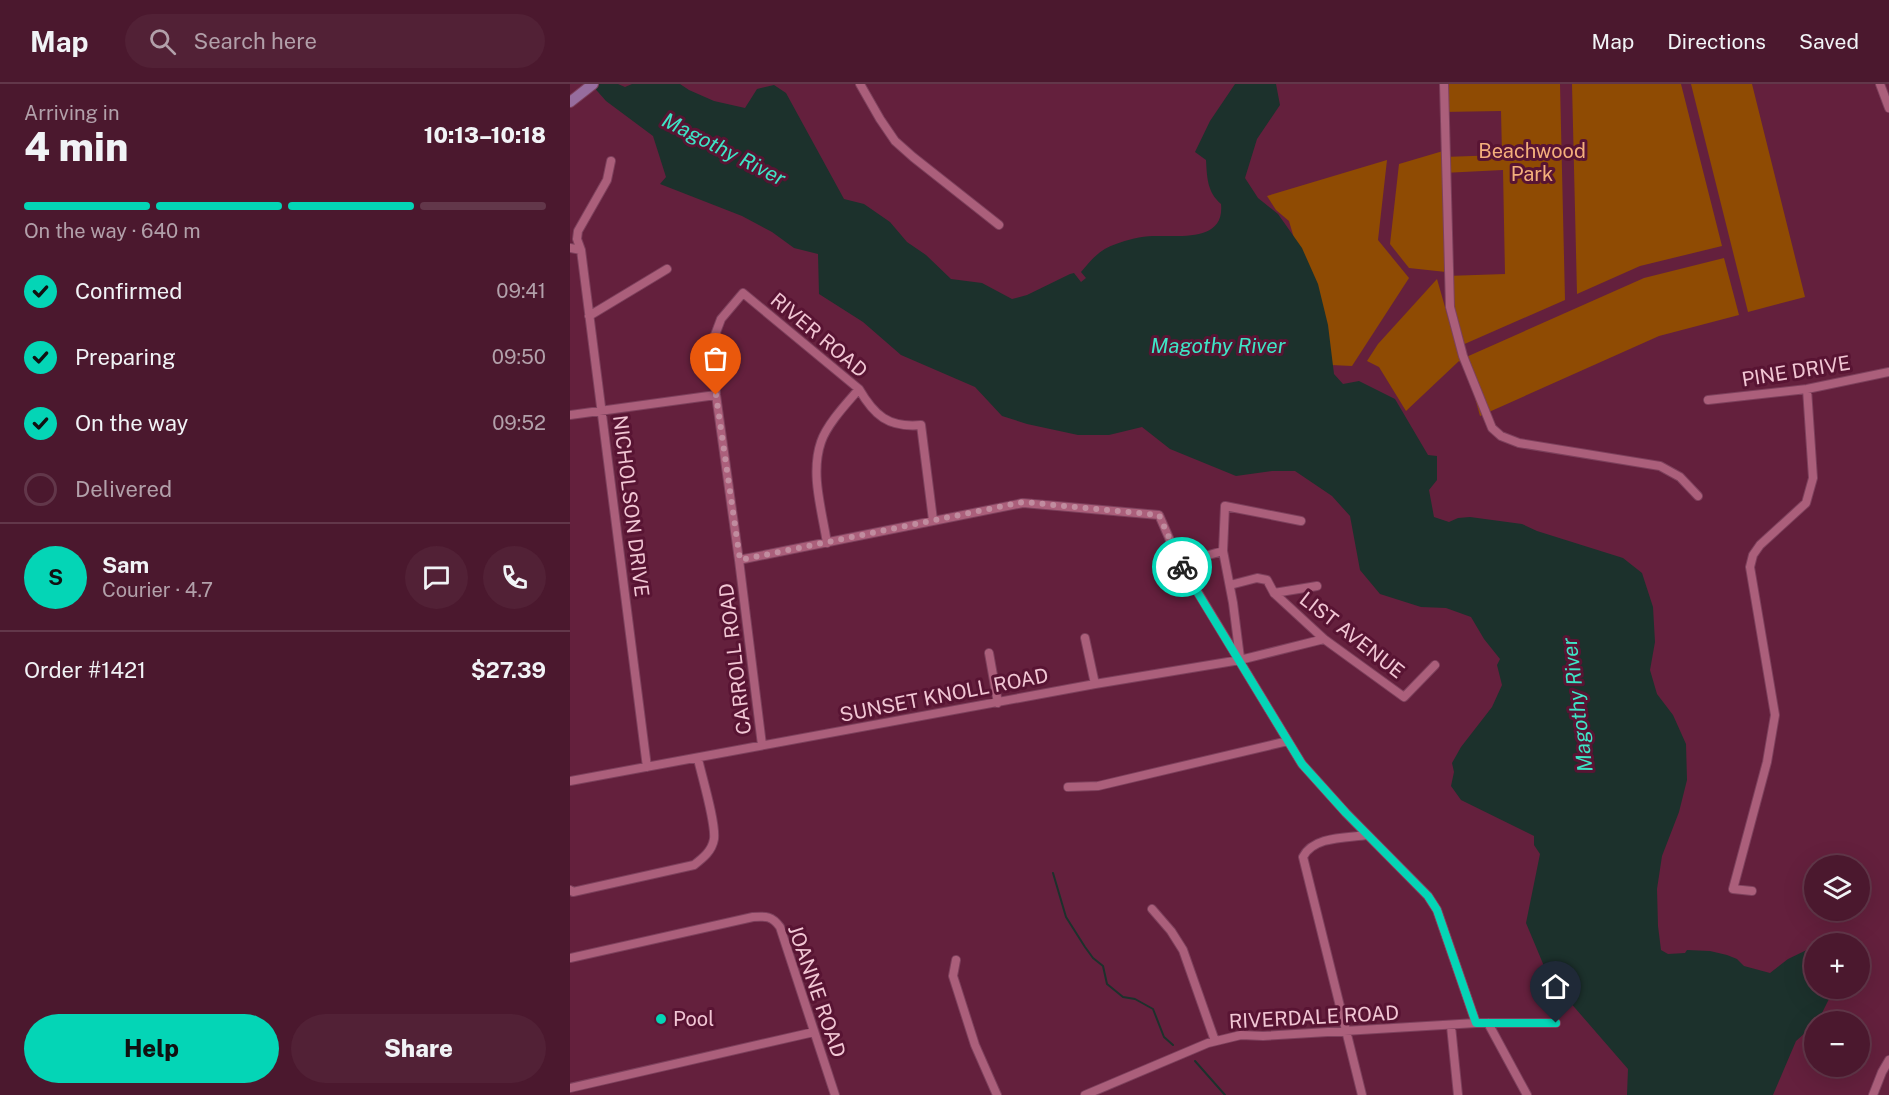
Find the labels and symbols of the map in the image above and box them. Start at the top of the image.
water label: Magothy River [658,107,791,191]
park label: Beachwood Park [1478,139,1586,186]
street label: RIVER ROAD [766,288,872,382]
pin [690,333,741,395]
water label: Magothy River [1150,333,1287,358]
street label: PINE DRIVE [1740,351,1852,391]
street label: NICHOLSON DRIVE [608,414,654,598]
courier [1152,537,1212,597]
street label: CARROLL ROAD [714,582,756,736]
street label: LIST AVENUE [1295,587,1409,683]
water label: Magothy River [1556,635,1598,774]
street label: SUNSET KNOLL ROAD [838,663,1050,727]
street label: JOANNE ROAD [783,921,851,1061]
pin [1530,961,1581,1023]
street label: RIVERDALE ROAD [1228,1001,1400,1033]
place label: Pool [673,1007,714,1031]
marker: Pool [654,1012,668,1026]

